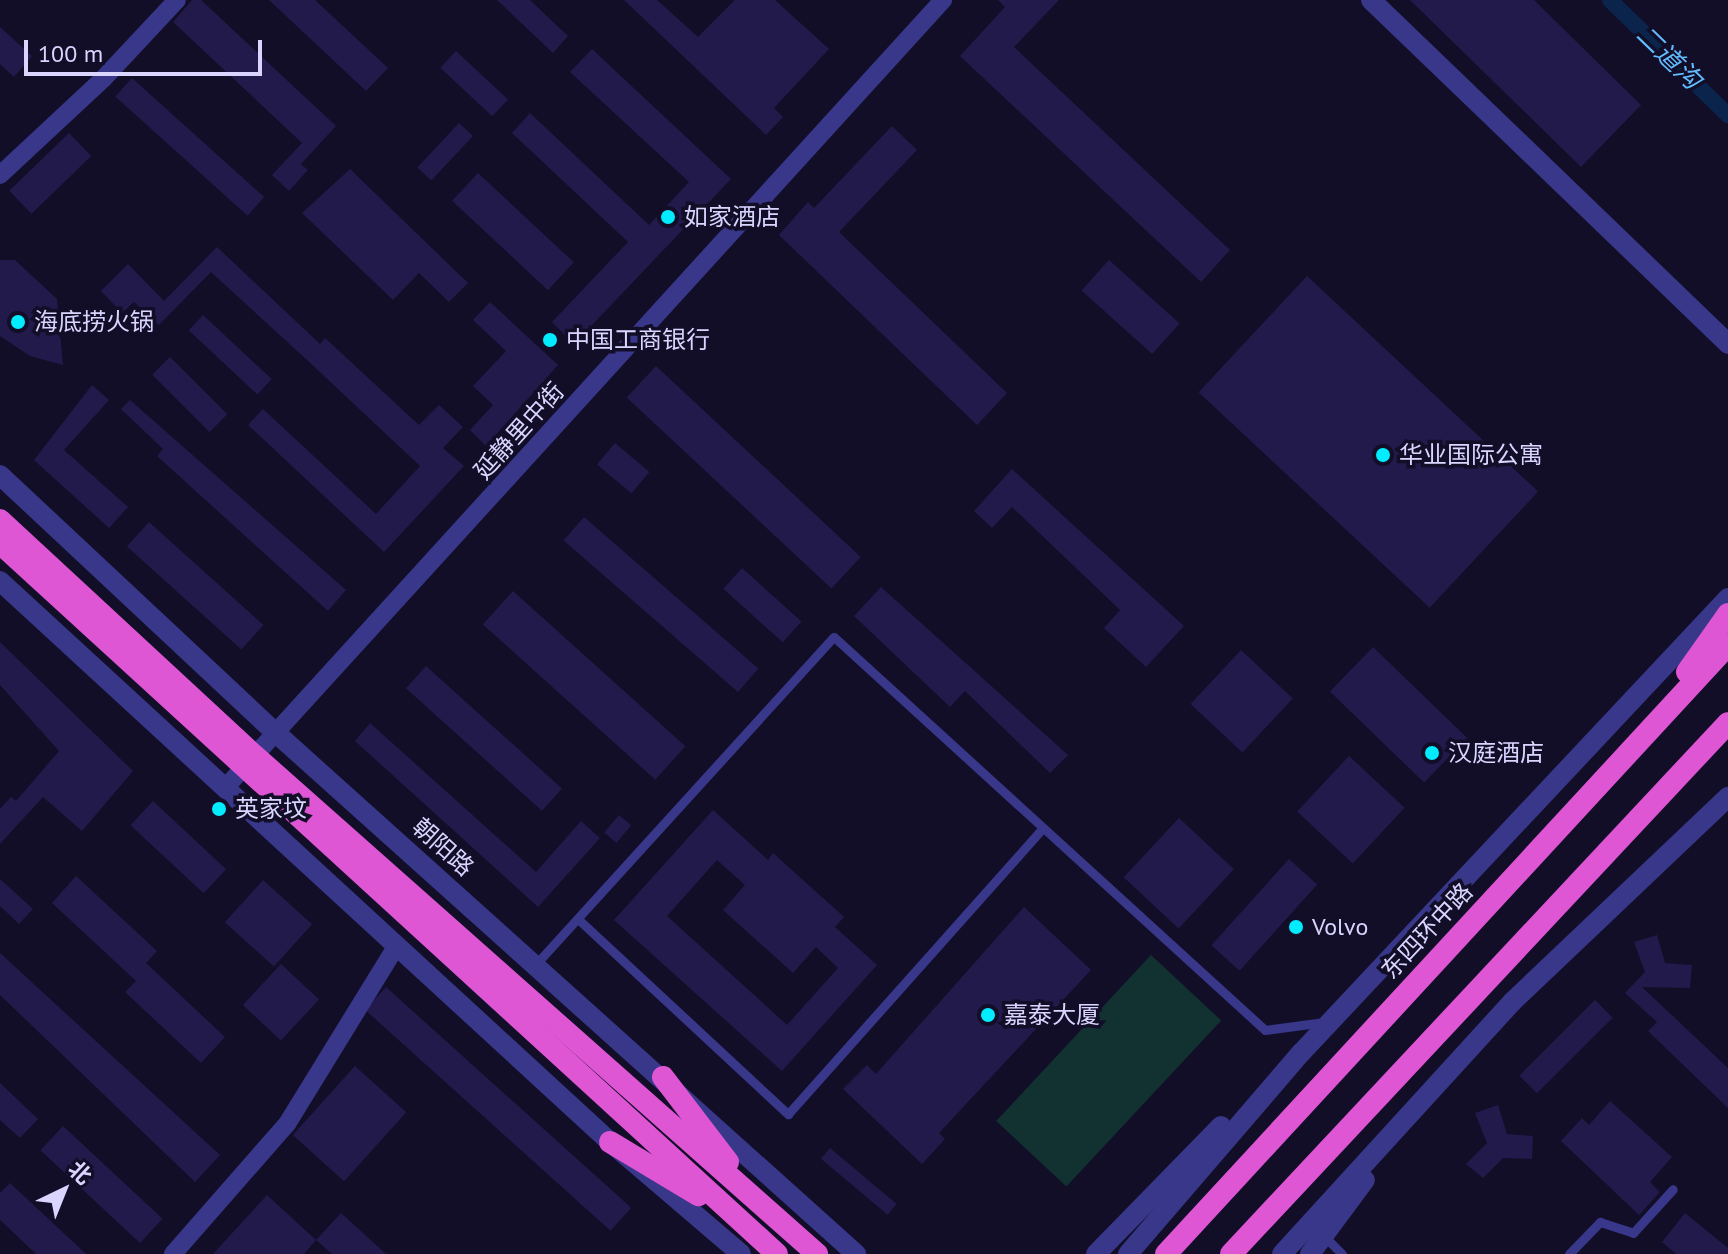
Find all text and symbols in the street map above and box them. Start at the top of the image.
water label: 二道沟 [1630,19,1708,95]
scale bar [28,24,266,74]
text: 100 m [38,38,103,69]
place label: 如家酒店 [684,203,780,231]
marker: 如家酒店 [659,208,677,226]
place label: 海底捞火锅 [34,308,154,336]
marker: 海底捞火锅 [9,313,27,331]
place label: 中国工商银行 [566,326,710,354]
marker: 中国工商银行 [541,331,559,349]
street label: 延静里中街 [468,377,570,485]
place label: 华业国际公寓 [1399,441,1543,469]
marker: 华业国际公寓 [1374,446,1392,464]
place label: 汉庭酒店 [1448,739,1544,767]
marker: 汉庭酒店 [1423,744,1441,762]
place label: 英家坟 [235,795,307,823]
marker: 英家坟 [210,800,228,818]
street label: 朝阳路 [407,812,479,882]
street label: 东四环中路 [1376,877,1478,985]
place label: Volvo [1312,913,1368,941]
marker: Volvo [1287,918,1305,936]
place label: 嘉泰大厦 [1004,1001,1100,1029]
marker: 嘉泰大厦 [979,1006,997,1024]
north arrow [24,1150,104,1230]
text: 北 [63,1155,98,1190]

